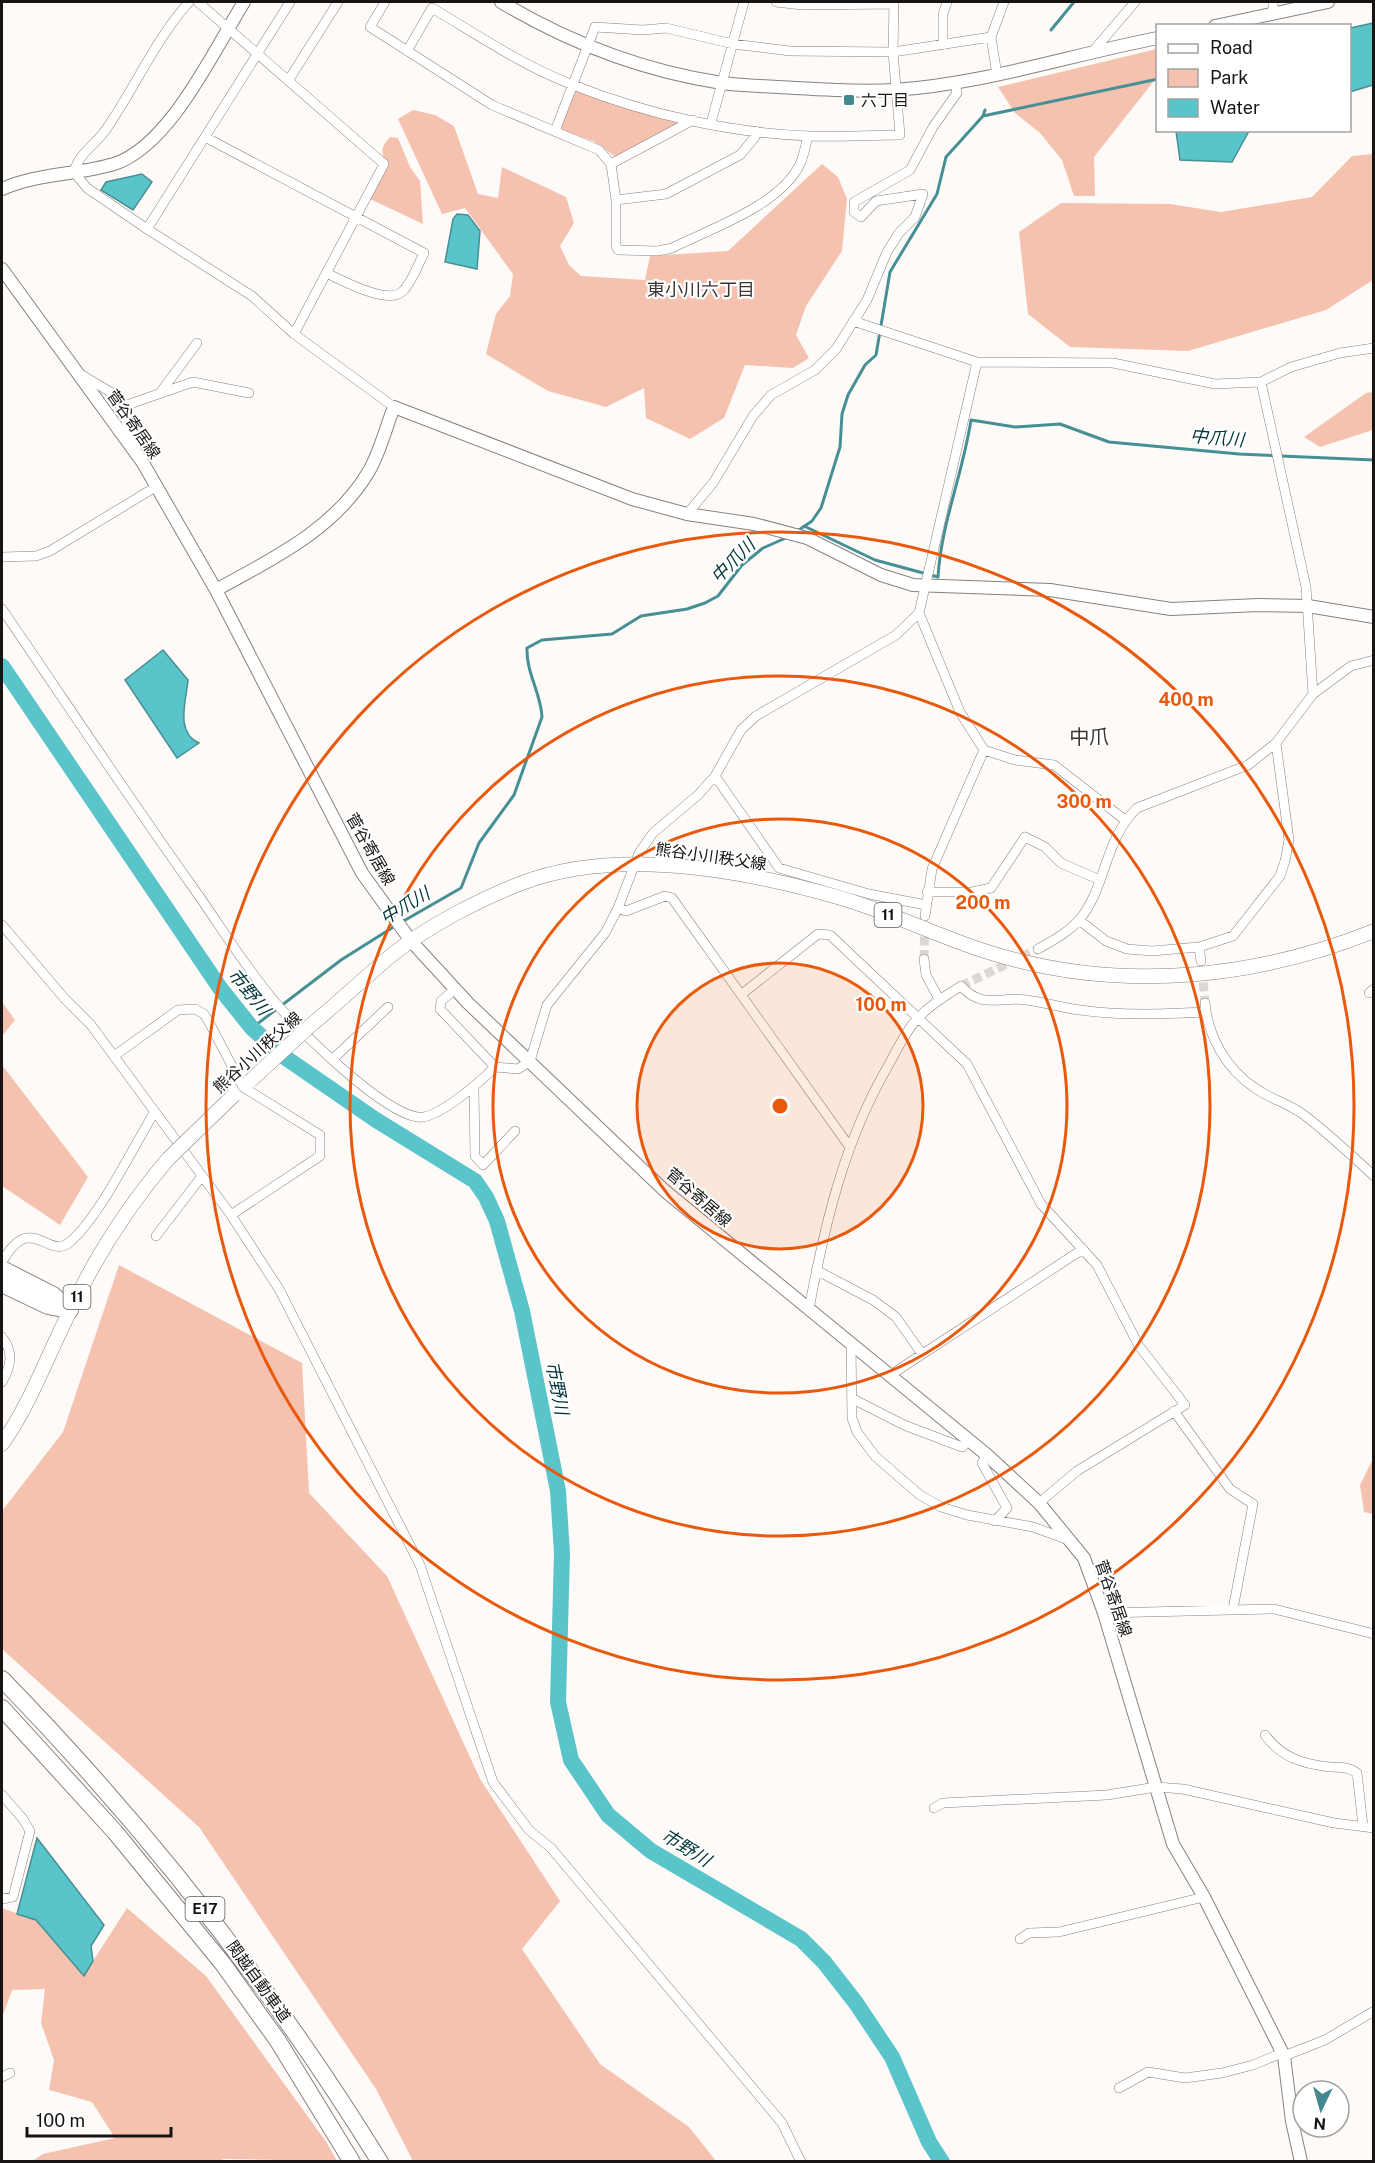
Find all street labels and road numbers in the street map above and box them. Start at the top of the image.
street label: 菅谷寄居線 [103,386,164,463]
street label: 菅谷寄居線 [342,810,399,889]
street label: 熊谷小川秩父線 [654,839,768,874]
road number: 11 [874,903,902,927]
street label: 熊谷小川秩父線 [209,1008,305,1097]
street label: 菅谷寄居線 [662,1164,735,1231]
road number: 11 [64,1285,90,1309]
street label: 菅谷寄居線 [1092,1557,1136,1639]
road number: E17 [186,1897,224,1921]
street label: 関越自動車道 [223,1937,294,2026]

